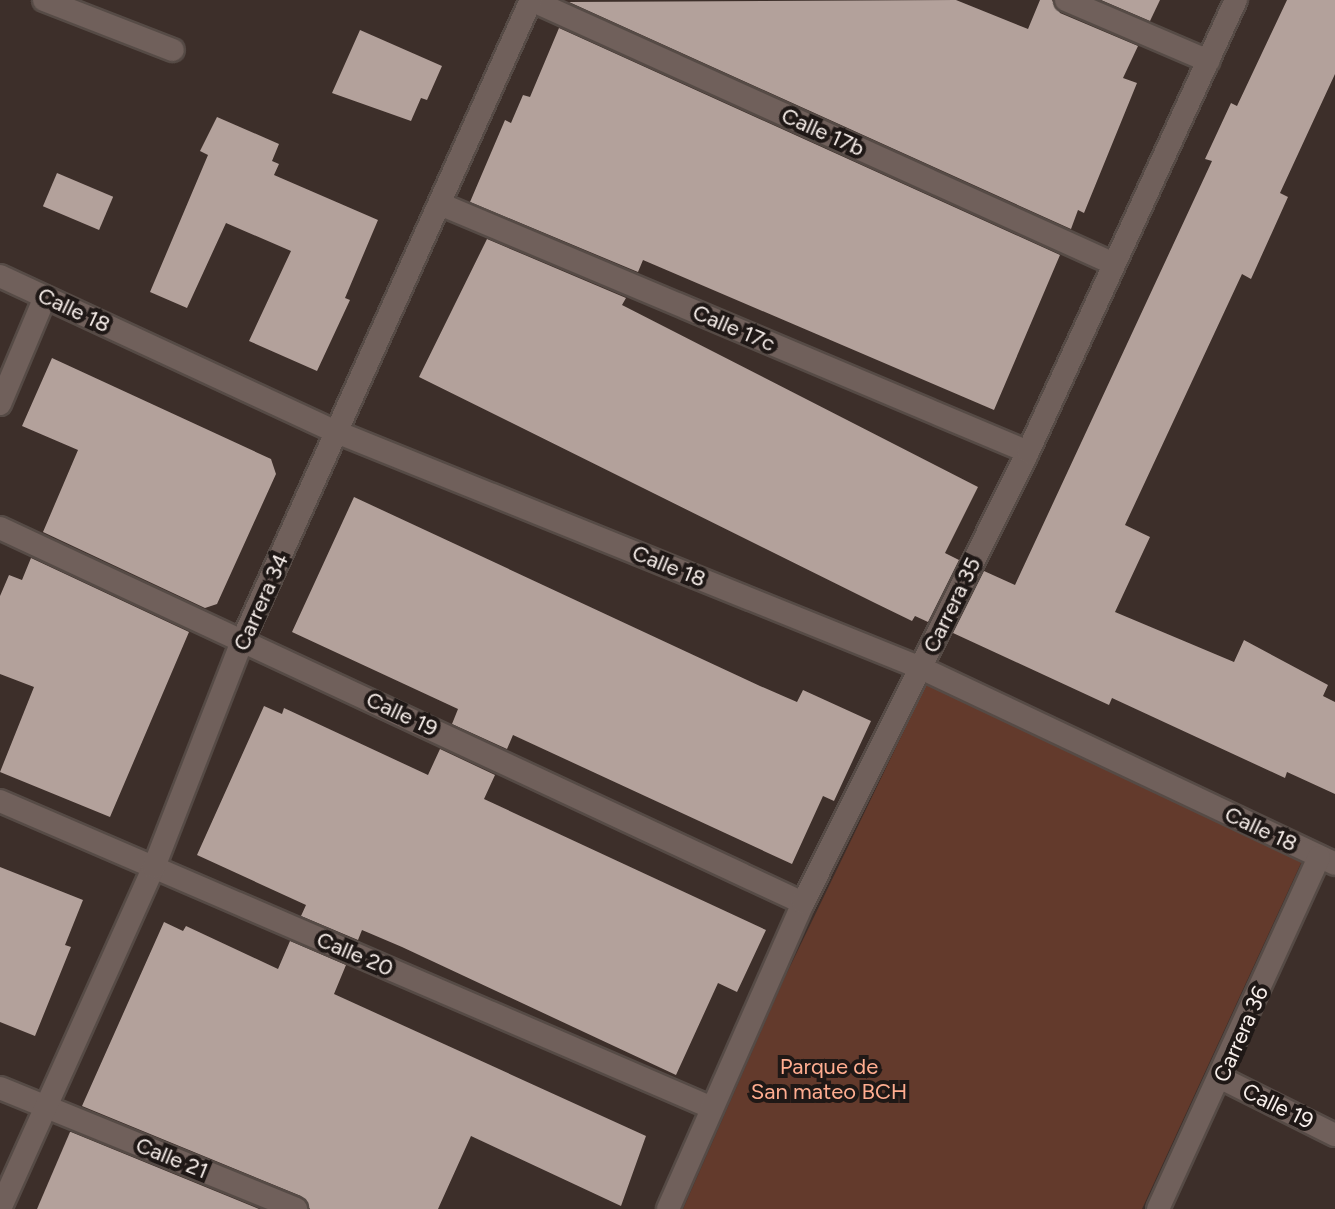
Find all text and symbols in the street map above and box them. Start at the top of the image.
street label: Calle 17b [777,102,869,162]
street label: Calle 18 [34,282,114,338]
street label: Calle 17c [689,299,779,357]
street label: Calle 18 [628,539,710,593]
street label: Carrera 34 [228,549,294,655]
street label: Carrera 35 [918,553,986,657]
street label: Calle 19 [362,686,442,742]
street label: Calle 18 [1221,801,1301,857]
street label: Calle 20 [313,926,397,982]
street label: Carrera 36 [1208,982,1274,1086]
park label: Parque de San mateo BCH [751,1053,907,1104]
street label: Calle 19 [1238,1078,1318,1134]
street label: Calle 21 [132,1132,212,1184]

